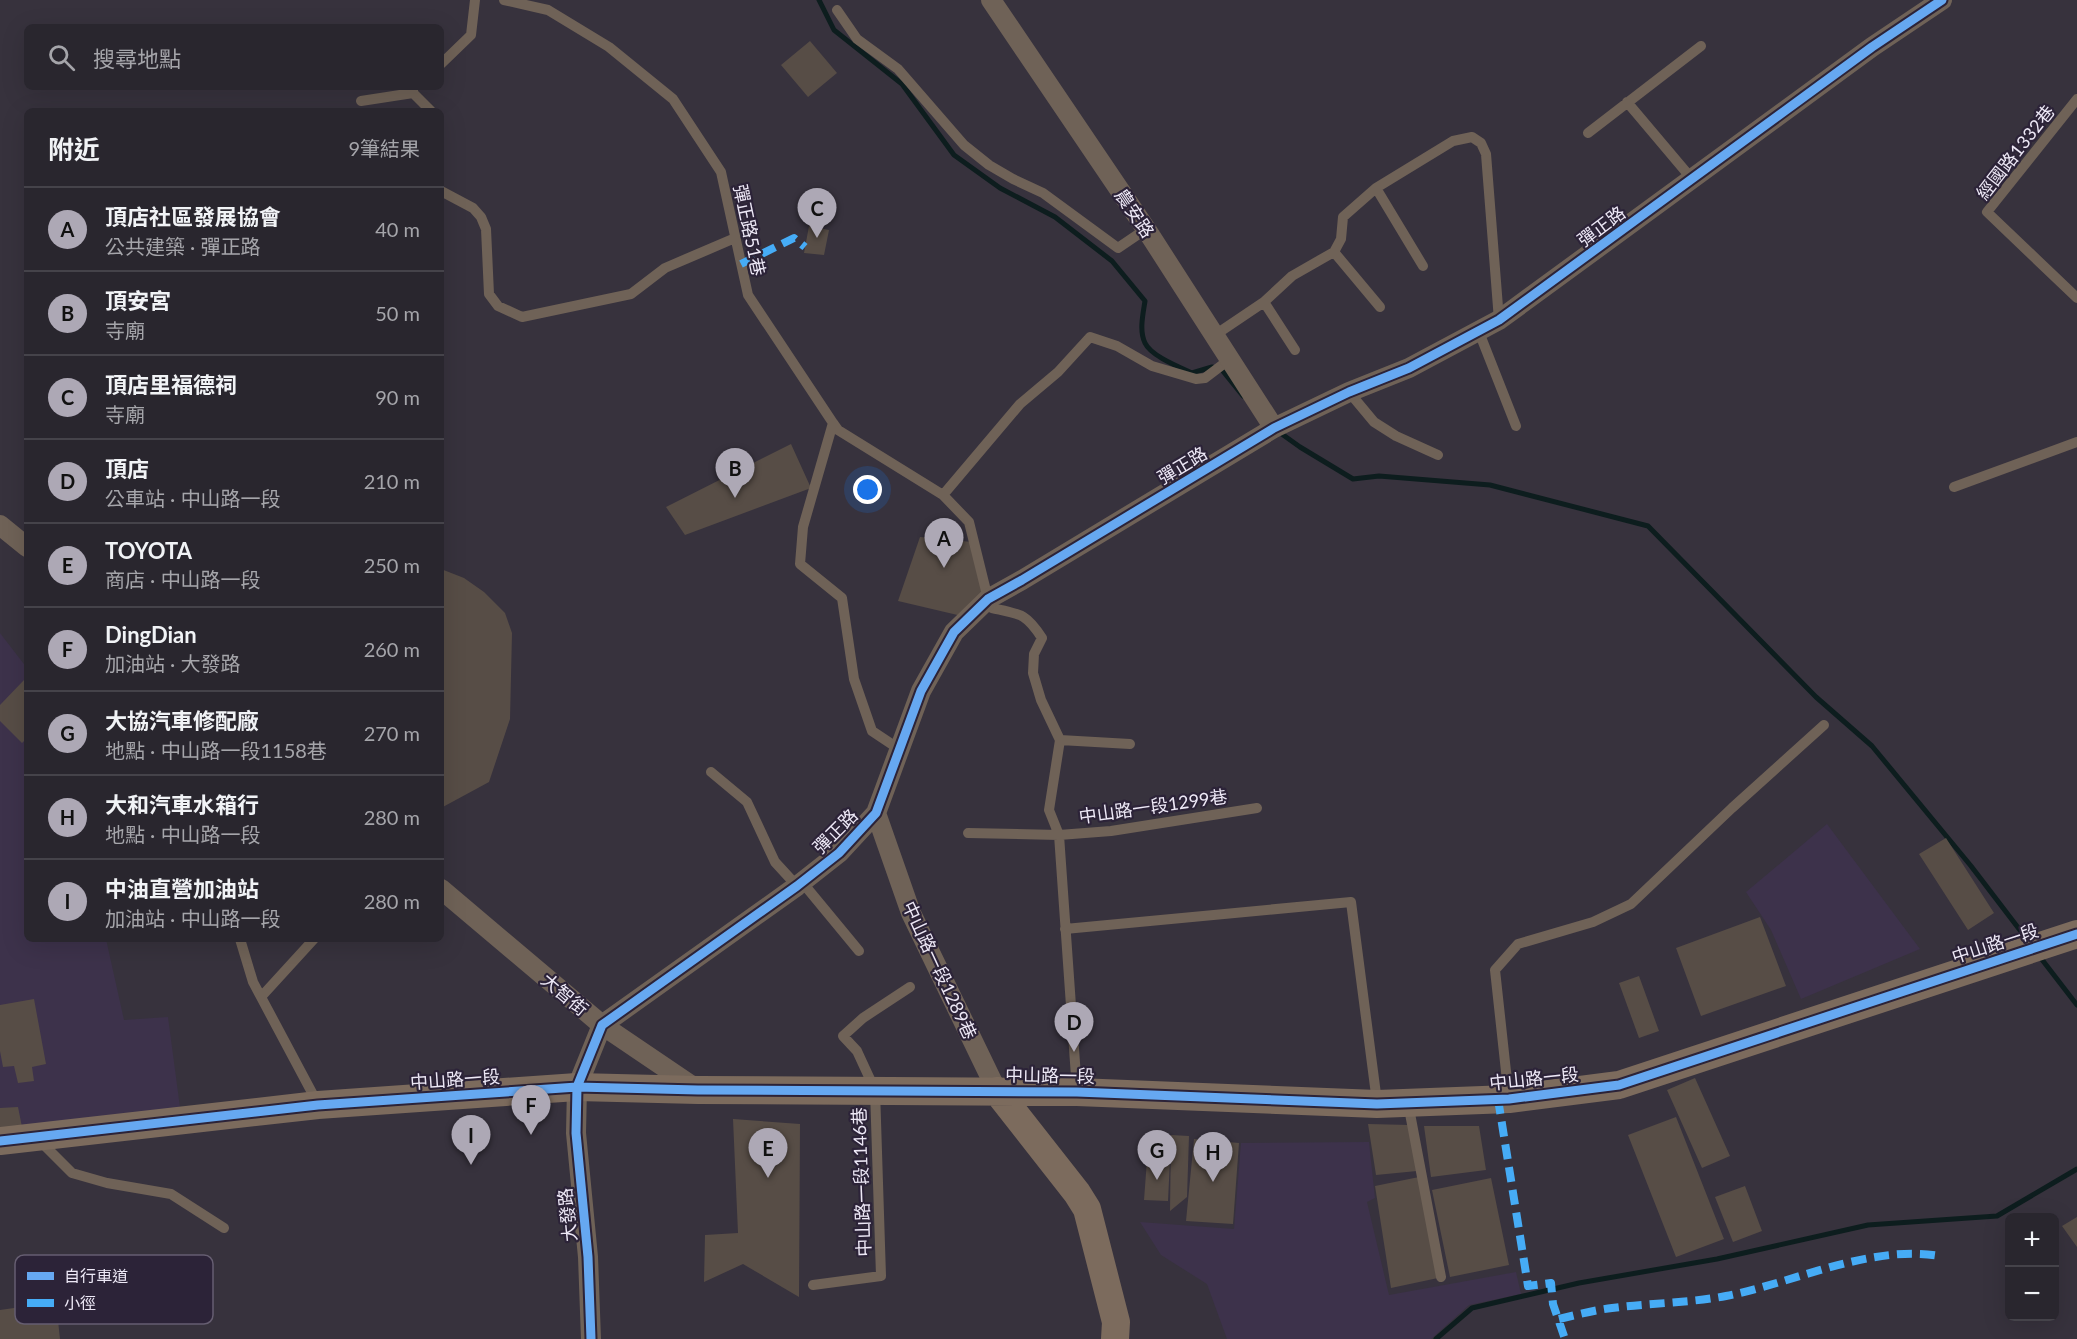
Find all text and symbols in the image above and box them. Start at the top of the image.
search box [24,24,444,90]
icon: search [45,41,78,74]
text: 搜尋地點 [93,45,181,72]
street label: 經國路1332巷 [1971,100,2059,204]
text: 附近 [48,133,100,165]
text: 9筆結果 [348,136,420,160]
street label: 彈正路51巷 [730,182,770,278]
street label: 農安路 [1111,184,1159,242]
pin: C [798,188,836,238]
street label: 彈正路 [1573,201,1629,251]
text: 頂店社區發展協會 [105,203,281,230]
text: A [61,217,74,241]
text: 40 m [375,217,420,241]
text: 公共建築 · 彈正路 [105,234,260,258]
text: 頂安宮 [105,287,171,314]
text: B [61,301,74,325]
text: 50 m [375,301,420,325]
text: 寺廟 [105,318,145,342]
text: 頂店里福德祠 [105,371,237,398]
text: C [61,385,74,409]
text: 90 m [375,385,420,409]
text: 寺廟 [105,402,145,426]
street label: 彈正路 [1153,442,1211,488]
pin: B [716,448,754,498]
text: 頂店 [105,455,149,482]
text: D [60,469,75,493]
text: 210 m [364,469,420,493]
your location [853,475,882,504]
text: 公車站 · 中山路一段 [105,486,280,510]
pin: A [924,518,964,568]
text: TOYOTA [105,537,192,564]
text: E [62,553,73,577]
text: 250 m [364,553,420,577]
text: 商店 · 中山路一段 [105,567,260,591]
text: DingDian [105,621,197,648]
text: F [62,637,73,661]
text: 260 m [364,637,420,661]
text: 加油站 · 大發路 [105,651,240,675]
text: 大協汽車修配廠 [105,707,259,734]
text: G [60,721,75,745]
text: 270 m [364,721,420,745]
text: 地點 · 中山路一段1158巷 [105,738,327,762]
street label: 中山路一段1299巷 [1077,785,1229,827]
text: 大和汽車水箱行 [105,791,259,818]
street label: 彈正路 [808,804,862,858]
text: H [60,805,75,829]
text: 280 m [364,805,420,829]
text: 地點 · 中山路一段 [105,822,260,846]
text: 中油直營加油站 [105,875,259,902]
text: I [65,889,70,913]
text: 280 m [364,889,420,913]
street label: 中山路一段1289巷 [898,897,982,1043]
text: 加油站 · 中山路一段 [105,906,280,930]
street label: 中山路一段 [1949,919,2041,967]
street label: 大智街 [537,968,593,1020]
pin: D [1054,1002,1094,1052]
street label: 中山路一段 [1488,1062,1580,1094]
street label: 中山路一段 [1005,1063,1095,1087]
street label: 中山路一段 [409,1065,501,1093]
pin: F [512,1086,550,1135]
street label: 中山路一段1146巷 [847,1107,875,1257]
pin: I [452,1116,490,1165]
pin: E [748,1128,788,1178]
pin: G [1138,1130,1176,1180]
pin: H [1194,1132,1232,1182]
street label: 大發路 [553,1187,581,1243]
map controls [2005,1213,2059,1321]
button: + [2005,1213,2059,1267]
legend [15,1255,213,1324]
text: 自行車道 [64,1266,128,1285]
button: − [2005,1267,2059,1321]
text: 小徑 [64,1293,96,1312]

